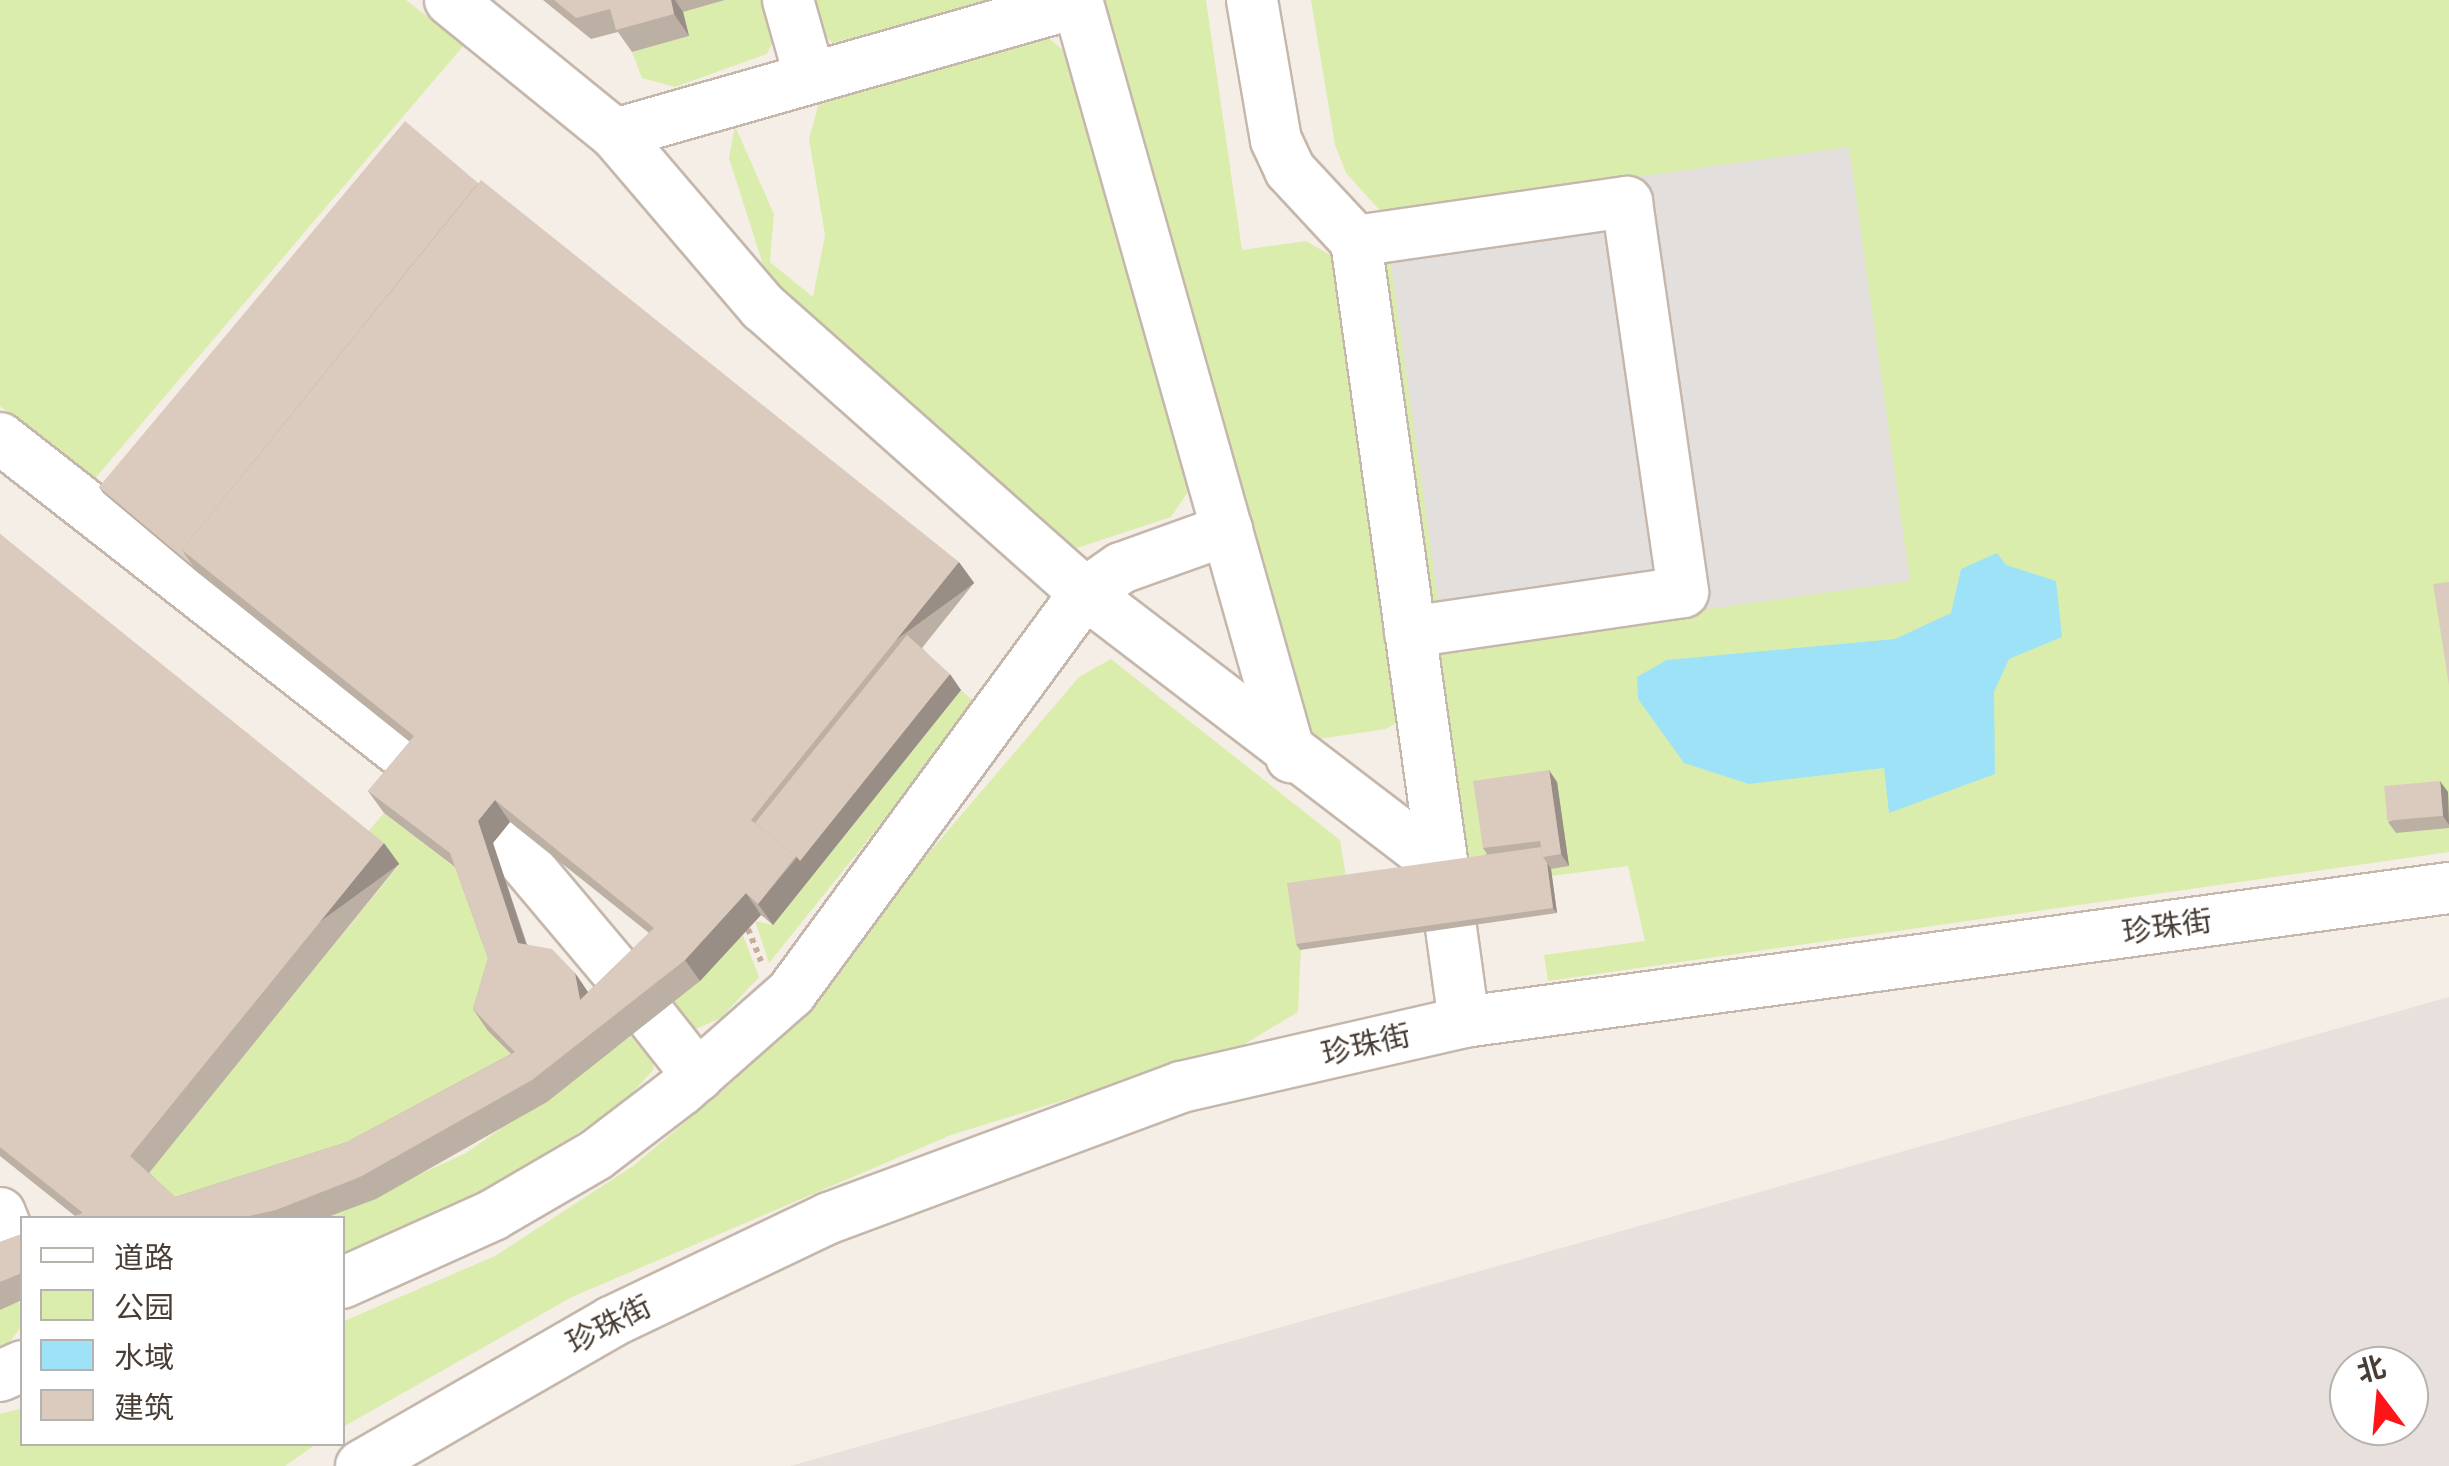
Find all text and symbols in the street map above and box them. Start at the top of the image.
street label: 珍珠街 [2120,903,2214,951]
street label: 珍珠街 [1318,1017,1414,1073]
legend [20,1216,345,1446]
text: 道路 [114,1239,174,1276]
text: 公园 [114,1289,174,1326]
street label: 珍珠街 [561,1289,657,1361]
text: 水域 [114,1339,174,1376]
north arrow [2329,1346,2429,1446]
text: 北 [2353,1349,2389,1389]
text: 建筑 [114,1389,174,1426]

